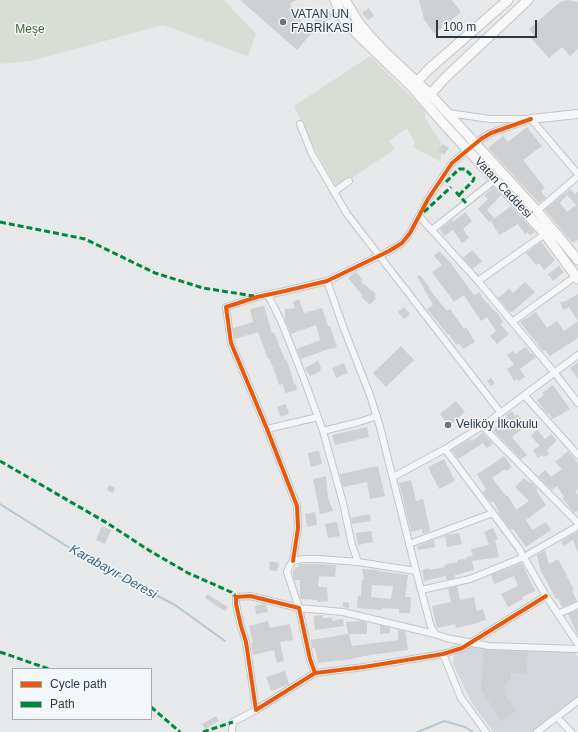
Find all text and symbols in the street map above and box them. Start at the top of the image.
place label: VATAN UN FABRİKASI [291,8,353,36]
scale bar [438,12,539,38]
marker: VATAN UN FABRİKASI [278,17,288,27]
text: 100 m [443,20,476,34]
park label: Meşe [15,23,45,37]
street label: Vatan Caddesi [471,155,535,221]
place label: Veliköy İlkokulu [456,418,538,432]
marker: Veliköy İlkokulu [443,420,453,430]
water label: Karabayır Deresi [67,542,159,602]
legend [12,668,152,720]
text: Cycle path [50,677,107,691]
text: Path [50,697,75,711]

